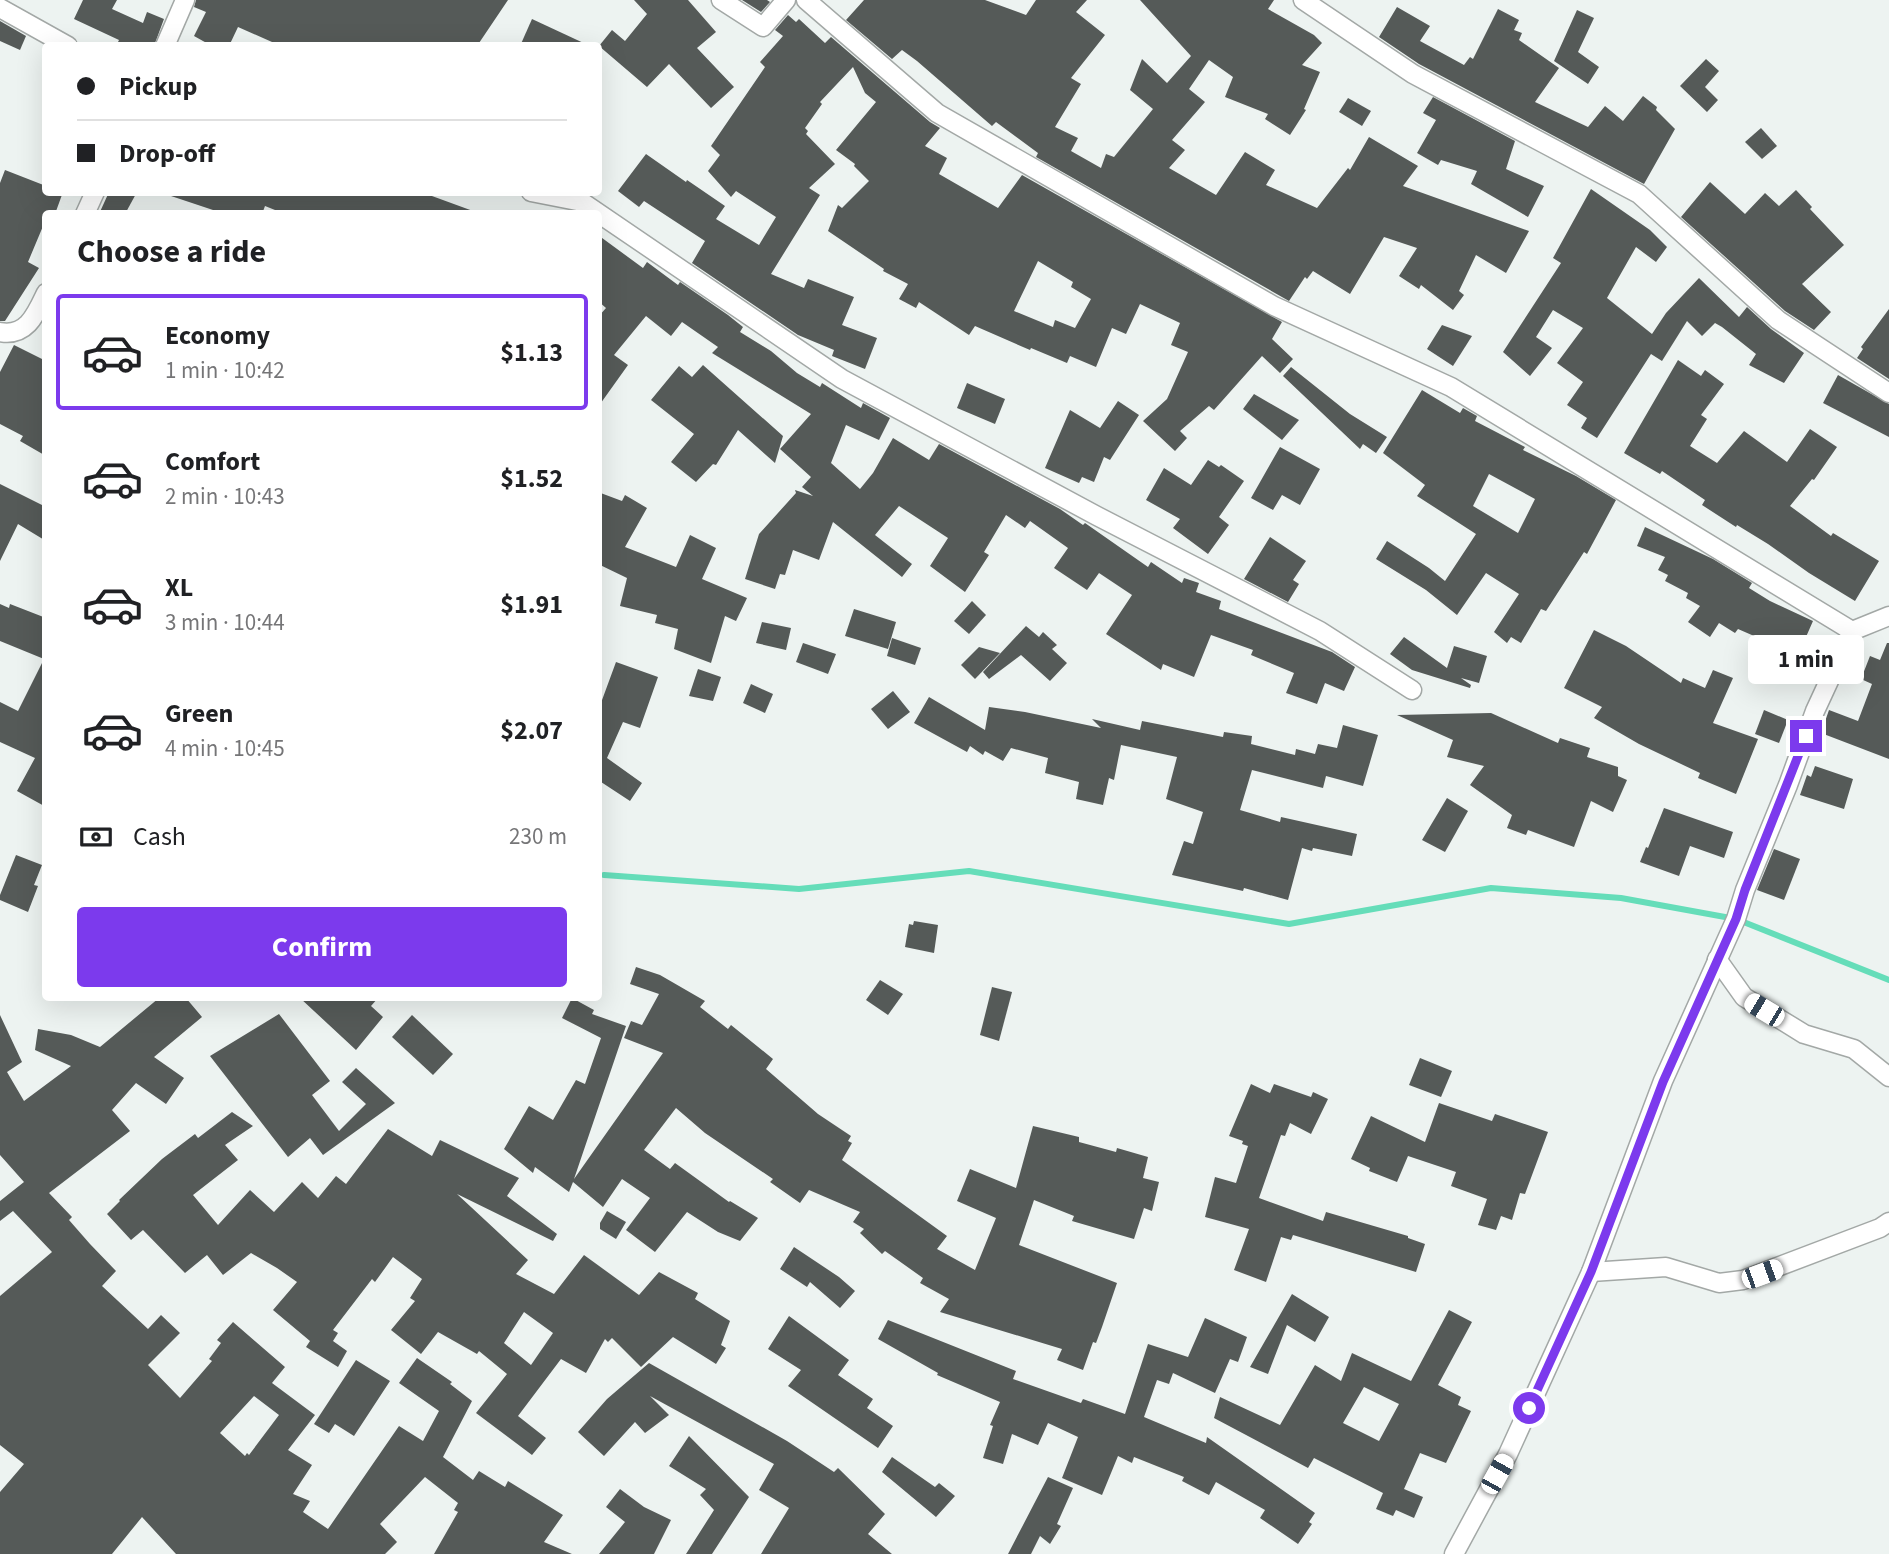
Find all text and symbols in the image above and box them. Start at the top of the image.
text: Pickup [119,68,197,105]
text: Drop-off [119,135,215,172]
text: Choose a ride [77,229,266,275]
text: Economy [165,317,270,354]
icon: car [81,321,144,384]
text: $1.13 [500,334,563,371]
text: 1 min · 10:42 [165,354,285,387]
text: Comfort [165,443,260,480]
icon: car [81,447,144,510]
text: $1.52 [500,460,563,497]
text: 2 min · 10:43 [165,480,285,513]
text: XL [165,569,193,606]
icon: car [81,573,144,636]
text: $1.91 [500,586,563,623]
text: 3 min · 10:44 [165,606,285,639]
callout: 1 min [1748,634,1864,684]
text: 1 min [1778,643,1834,676]
text: Green [165,695,233,732]
icon: car [81,699,144,762]
text: $2.07 [500,712,563,749]
route end [1790,720,1822,752]
text: 4 min · 10:45 [165,732,285,765]
icon: cash [77,818,115,856]
text: Cash [133,818,186,855]
text: 230 m [509,820,567,853]
button: Confirm [77,907,567,987]
car [1741,990,1788,1030]
car [1739,1257,1786,1291]
route start [1513,1392,1545,1424]
car [1478,1451,1517,1497]

